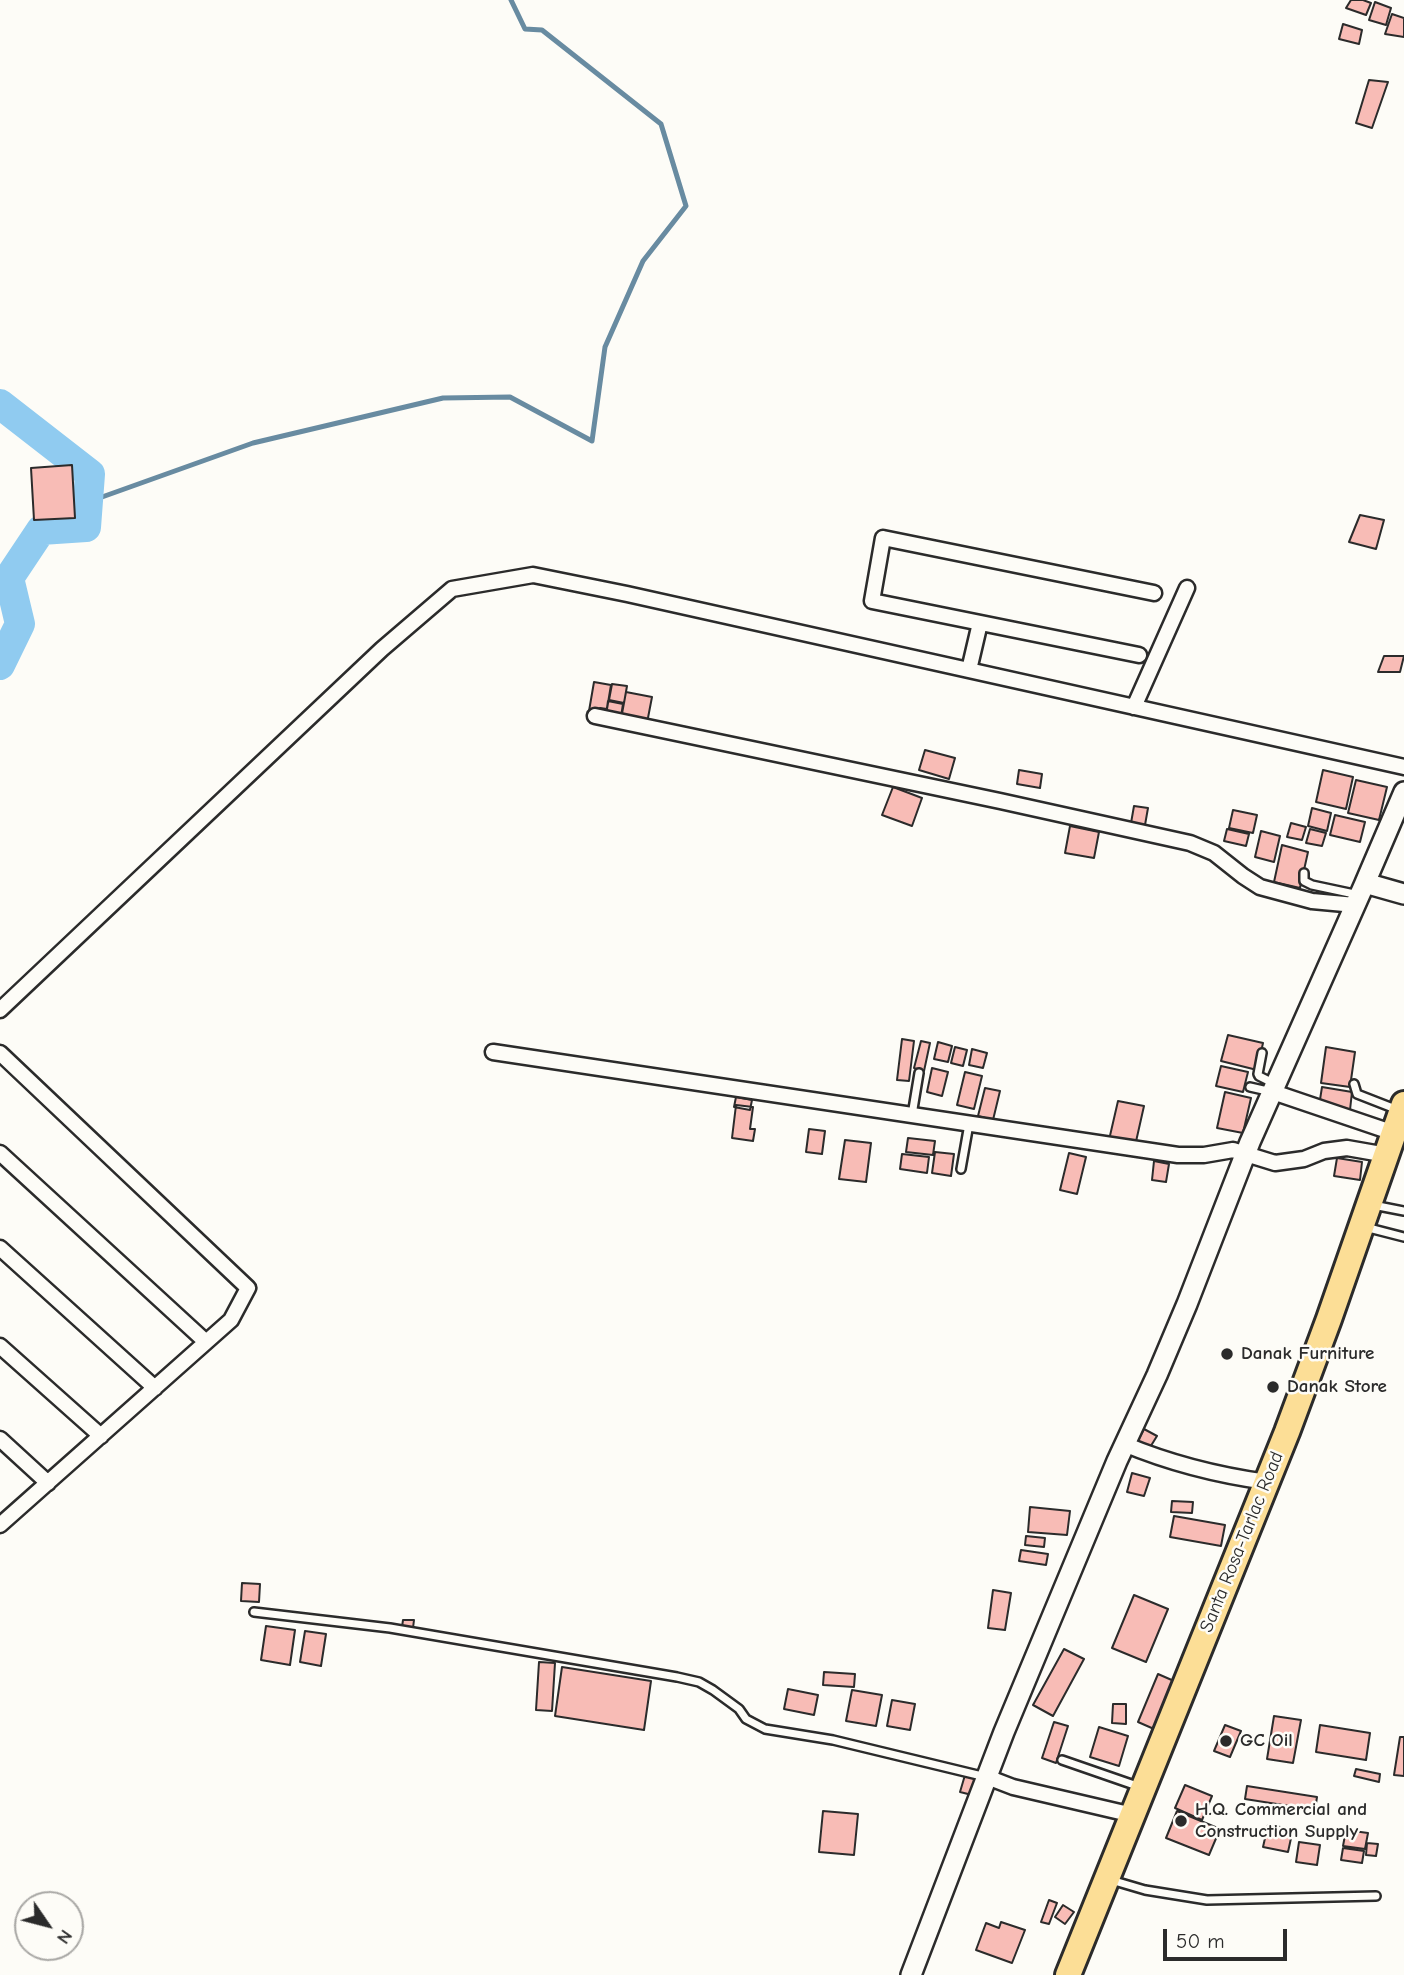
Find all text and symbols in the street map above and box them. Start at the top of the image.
place label: Danak Furniture [1241,1343,1374,1365]
marker: Danak Furniture [1219,1346,1235,1362]
place label: Danak Store [1287,1376,1387,1398]
marker: Danak Store [1265,1379,1281,1395]
street label: Santa Rosa-Tarlac Road [1195,1448,1289,1636]
place label: GC Oil [1240,1730,1293,1752]
marker: GC Oil [1218,1733,1234,1749]
place label: H.Q. Commercial and Construction Supply [1195,1799,1367,1843]
marker: H.Q. Commercial and Construction Supply [1173,1813,1189,1829]
north arrow [14,1891,84,1961]
scale bar [1166,1916,1290,1960]
text: N [52,1926,77,1948]
text: 50 m [1176,1929,1225,1953]

